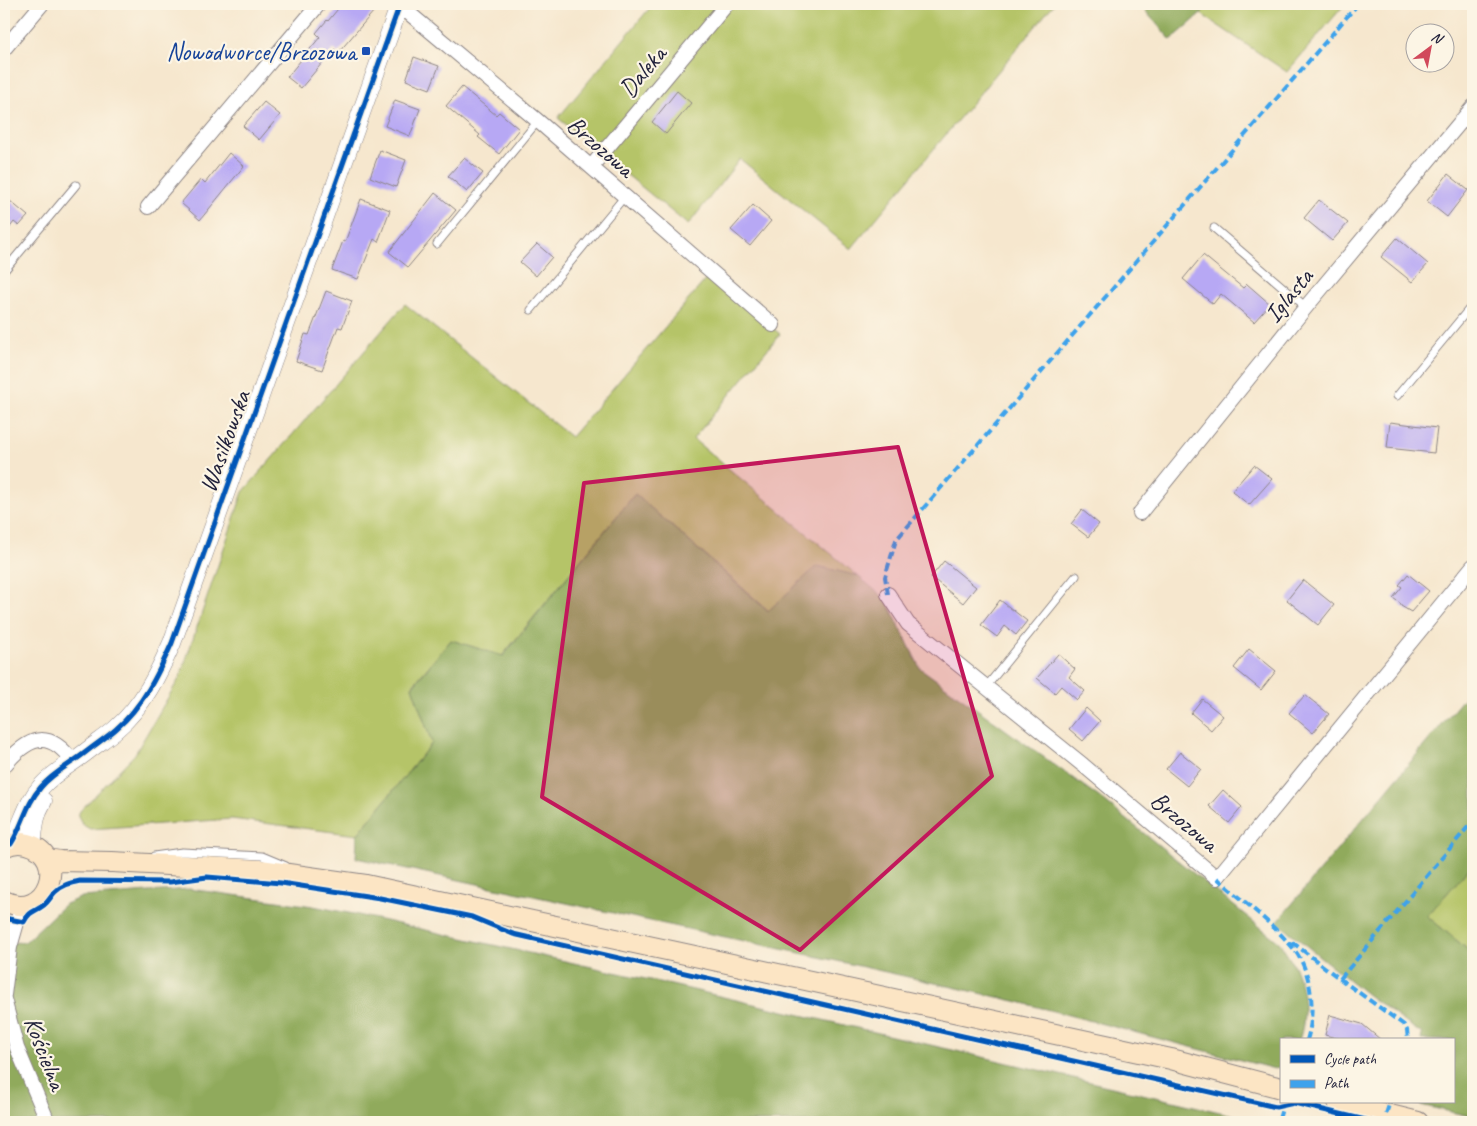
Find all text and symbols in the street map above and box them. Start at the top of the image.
north arrow [1404,22,1454,72]
text: N [1428,28,1447,48]
place label: Nowodworce/Brzozowa [166,36,359,68]
street label: Daleka [612,37,675,104]
marker: Nowodworce/Brzozowa [360,45,372,57]
street label: Brzozowa [560,109,643,186]
street label: Iglasta [1257,260,1322,329]
street label: Wasilkowska [192,384,259,497]
street label: Brzozowa [1144,784,1227,861]
street label: Kościelna [17,1012,75,1097]
legend [1280,1038,1454,1104]
text: Cycle path [1324,1050,1376,1069]
text: Path [1324,1074,1350,1093]

